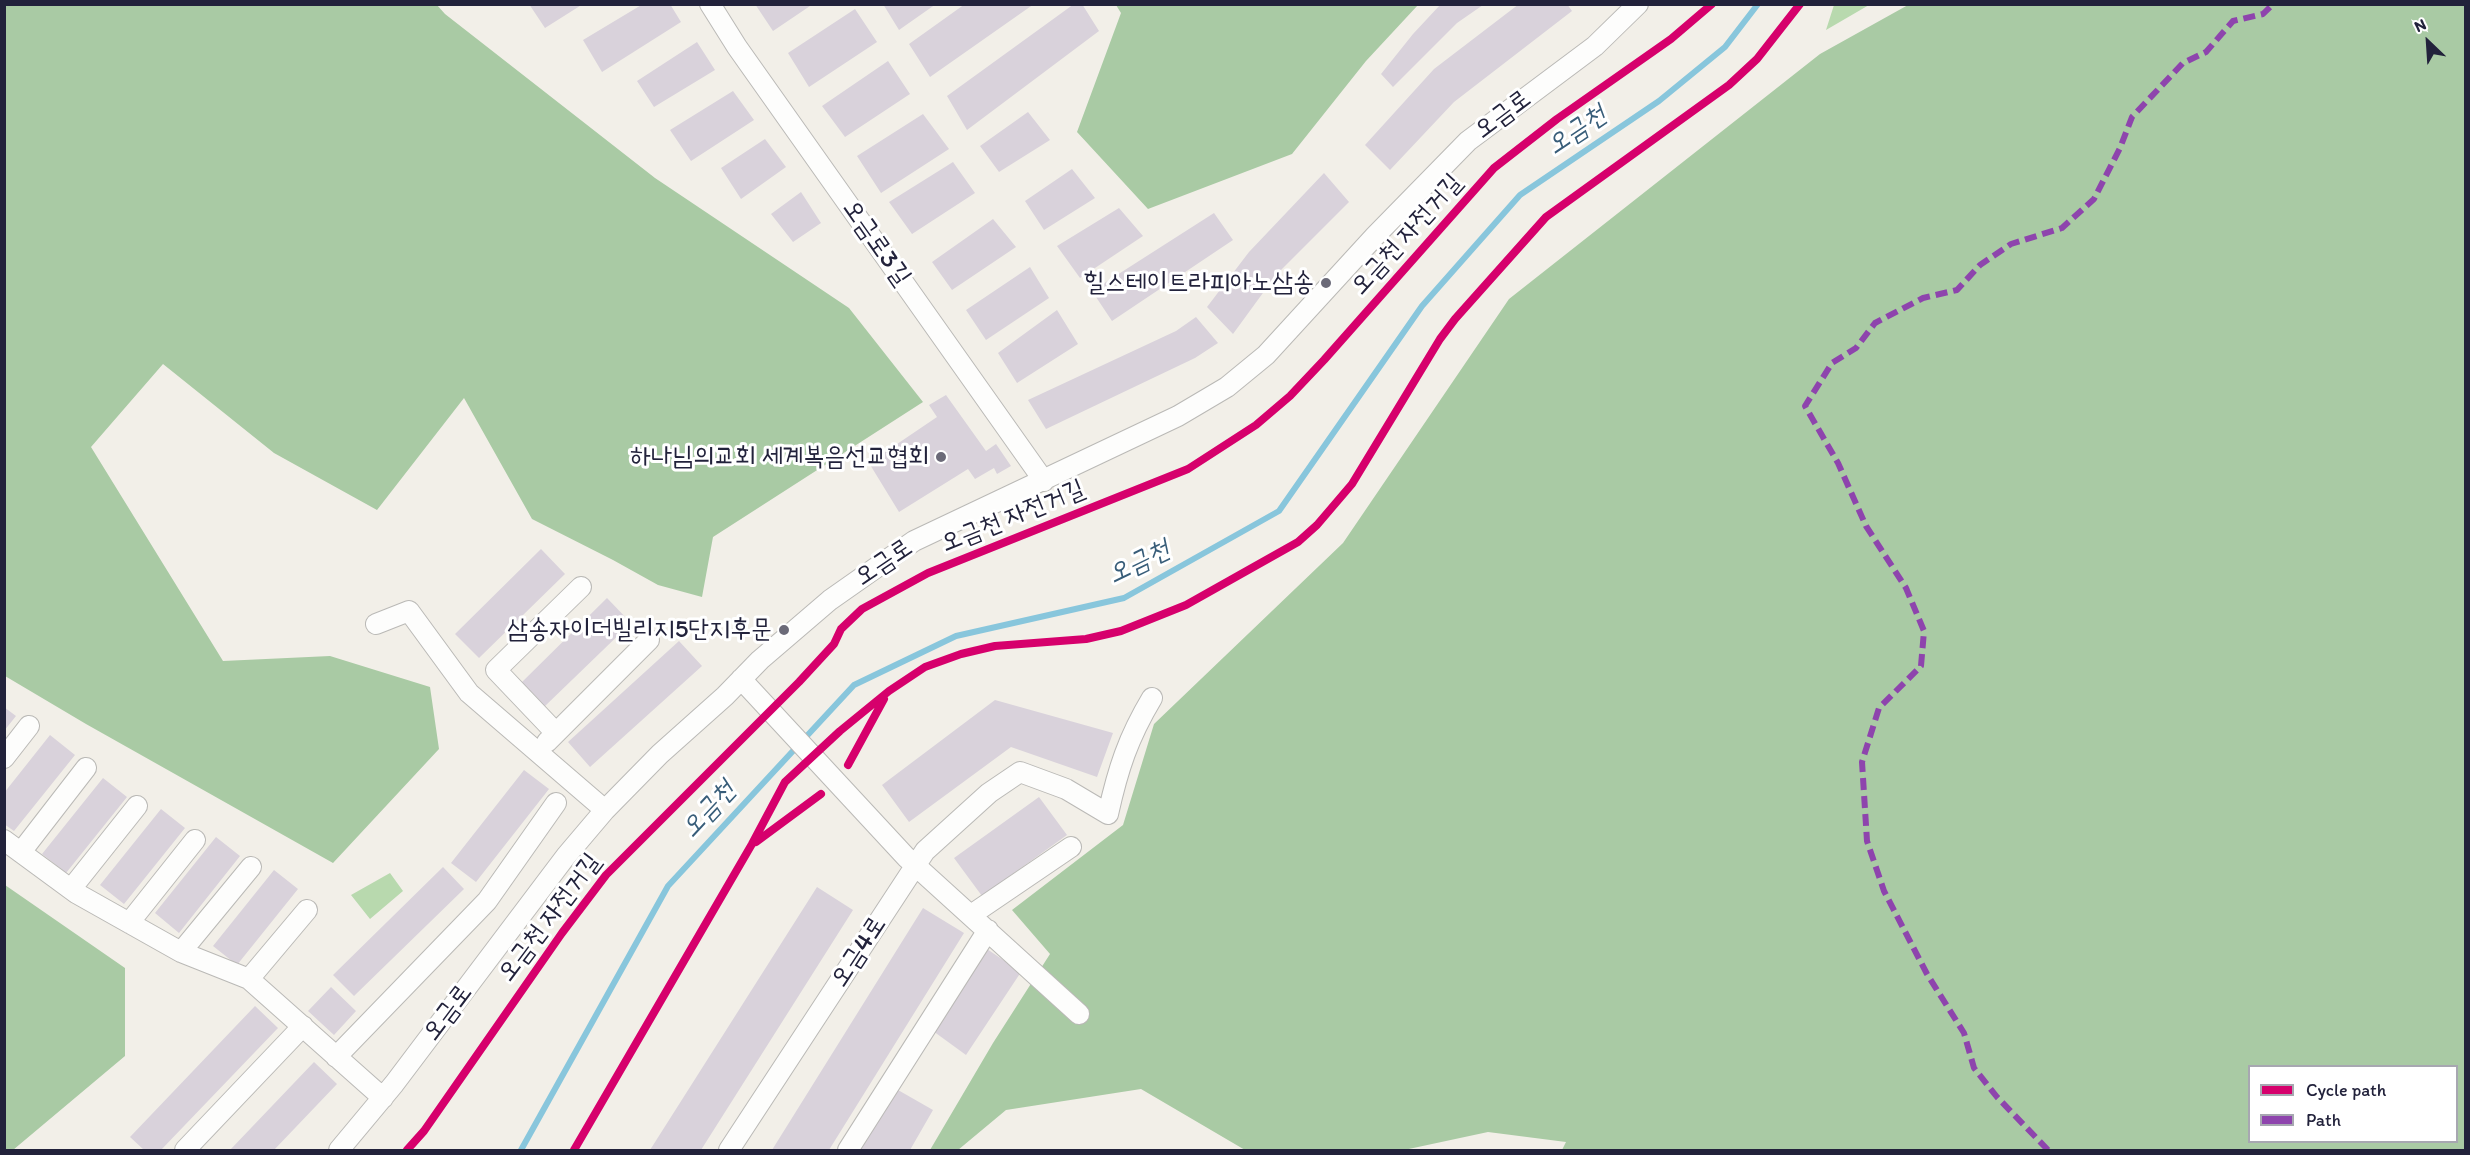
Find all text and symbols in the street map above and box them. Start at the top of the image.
north arrow [2398,12,2458,72]
text: N [2411,14,2429,36]
street label: 오금로 [1469,84,1537,146]
water label: 오금천 [1541,99,1613,163]
street label: 오금천 자전거길 [1344,168,1470,302]
street label: 오금로3길 [835,194,917,292]
place label: 힐스테이트라피아노삼송 [1084,267,1314,299]
marker: 힐스테이트라피아노삼송 [1319,276,1333,290]
place label: 하나님의교회 세계복음선교협회 [630,441,929,473]
marker: 하나님의교회 세계복음선교협회 [934,450,948,464]
street label: 오금천 자전거길 [937,474,1089,560]
street label: 오금로 [849,533,919,593]
water label: 오금천 [1103,534,1175,592]
place label: 삼송자이더빌리지5단지후문 [507,614,772,646]
marker: 삼송자이더빌리지5단지후문 [777,623,791,637]
water label: 오금천 [675,775,743,845]
street label: 오금천 자전거길 [492,848,608,988]
street label: 오금4로 [825,911,893,993]
street label: 오금로 [417,979,479,1047]
legend [2248,1065,2458,1143]
text: Cycle path [2306,1079,2386,1101]
text: Path [2306,1109,2341,1131]

